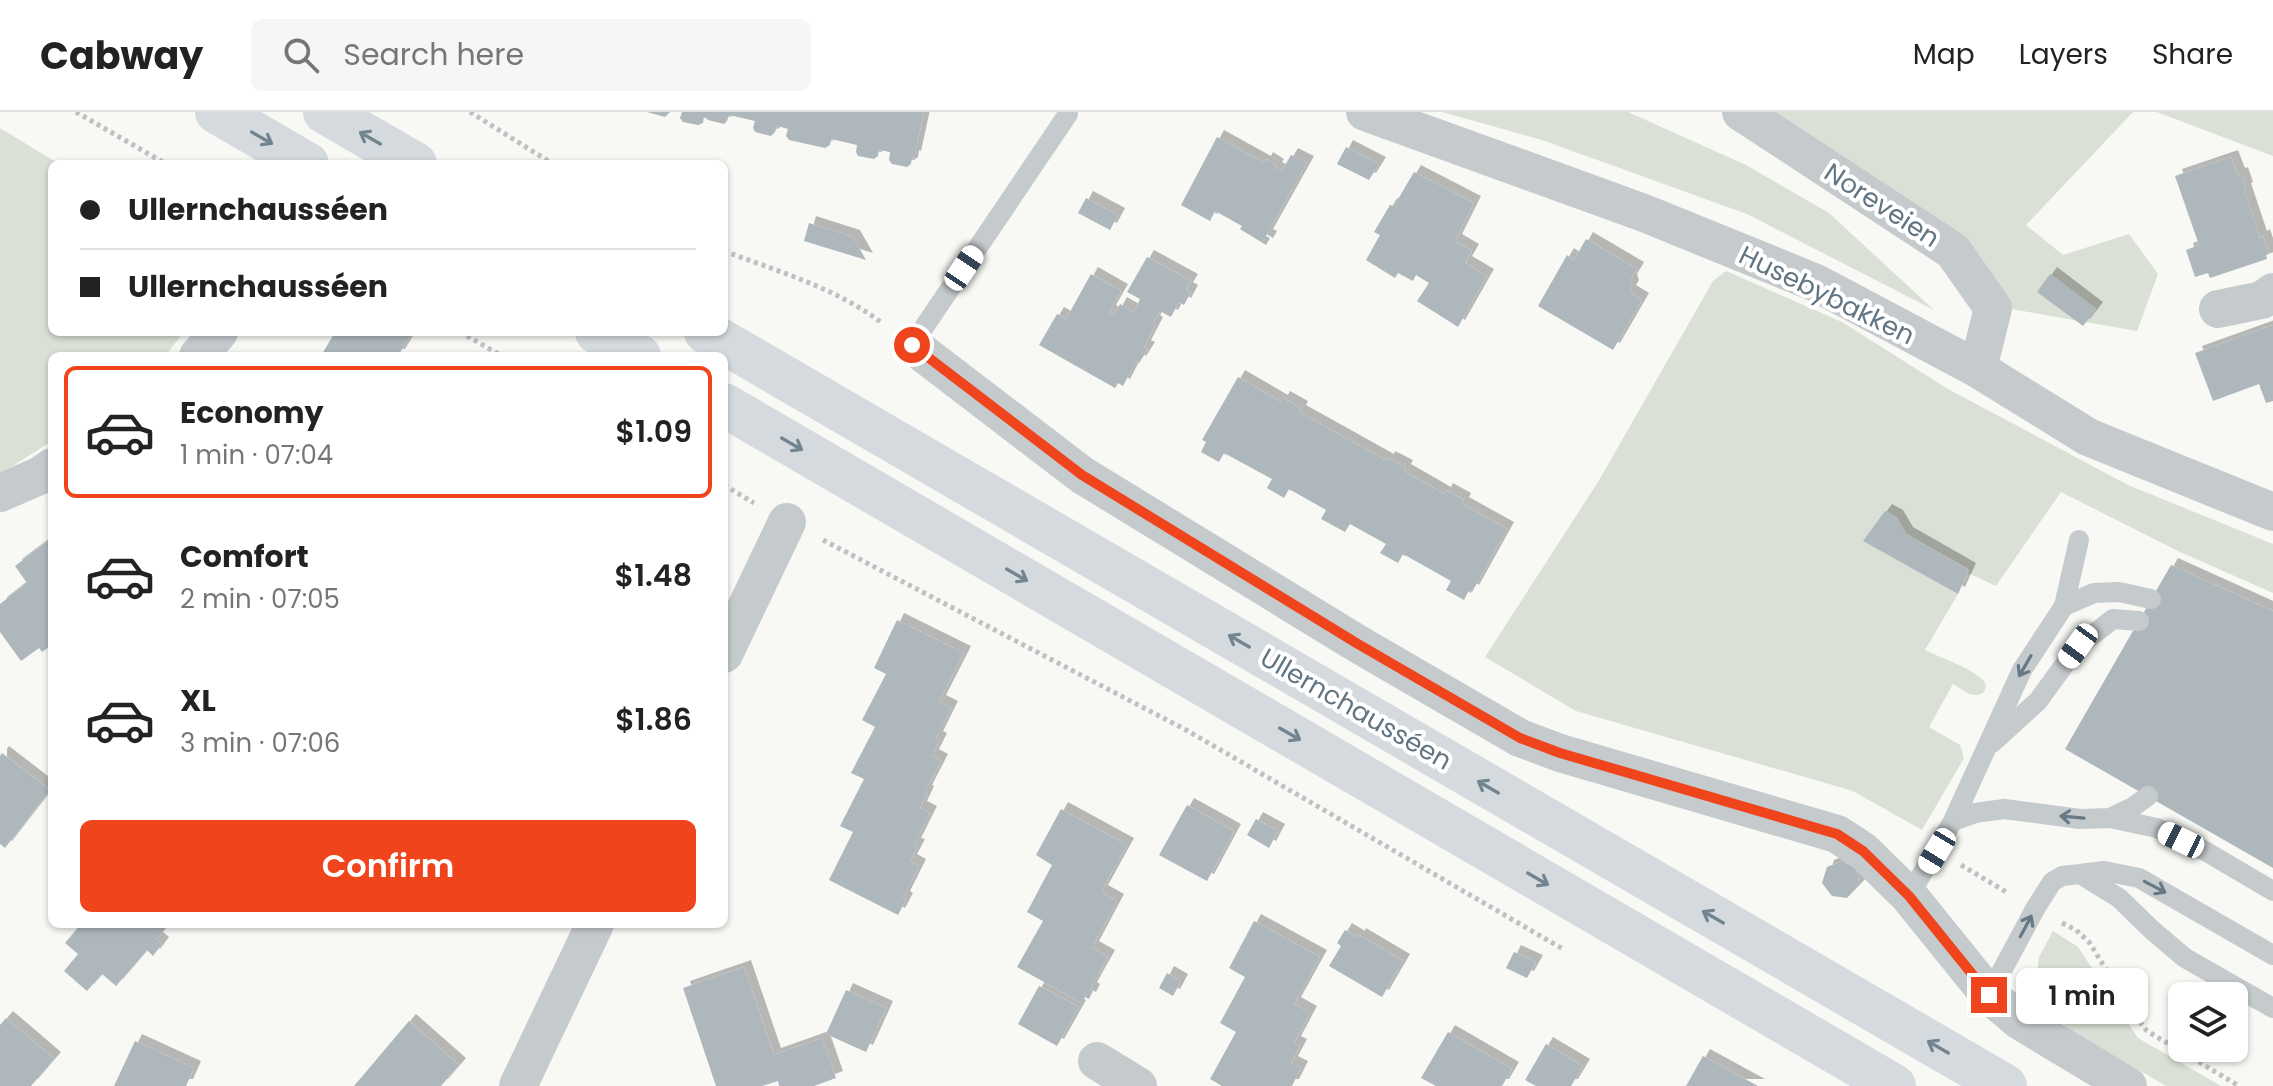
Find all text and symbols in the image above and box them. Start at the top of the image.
search box [251,19,811,91]
text: Cabway [40,29,203,82]
icon: search [279,33,323,77]
text: Search here [343,33,524,76]
text: Map [1913,35,1975,74]
text: Layers [2019,35,2108,74]
text: Share [2152,35,2233,74]
one-way arrow [359,130,382,146]
one-way arrow [249,131,273,146]
street label: Noreveien [1817,154,1947,256]
text: Ullernchausséen [128,188,388,231]
street label: Husebybakken [1733,237,1921,353]
car [941,241,987,295]
text: Ullernchausséen [128,265,388,308]
route start [894,327,930,363]
text: Economy [180,391,324,434]
icon: car [84,396,156,468]
text: $1.09 [616,410,692,453]
text: 1 min · 07:04 [180,437,333,473]
one-way arrow [779,437,803,452]
text: Comfort [180,535,309,578]
icon: car [84,540,156,612]
text: $1.48 [615,554,692,597]
one-way arrow [1005,567,1028,583]
text: 2 min · 07:05 [180,581,340,617]
car [2054,620,2102,672]
one-way arrow [1228,633,1251,649]
street label: Ullernchausséen [1254,640,1458,778]
one-way arrow [2017,654,2033,677]
text: XL [180,679,216,722]
icon: car [84,684,156,756]
text: $1.86 [615,698,692,741]
text: 3 min · 07:06 [180,725,340,761]
one-way arrow [1277,727,1301,742]
one-way arrow [1477,779,1500,795]
one-way arrow [2059,810,2086,825]
car [2154,819,2208,861]
button: Confirm [80,820,696,912]
car [1914,824,1960,878]
one-way arrow [1526,871,1549,887]
one-way arrow [2142,879,2166,895]
one-way arrow [1701,909,1725,924]
one-way arrow [2018,915,2034,939]
callout: 1 min [2017,967,2149,1023]
route end [1971,977,2007,1013]
text: 1 min [2048,978,2116,1014]
map controls [2168,982,2248,1062]
button: layers [2168,982,2248,1062]
one-way arrow [1927,1039,1950,1055]

